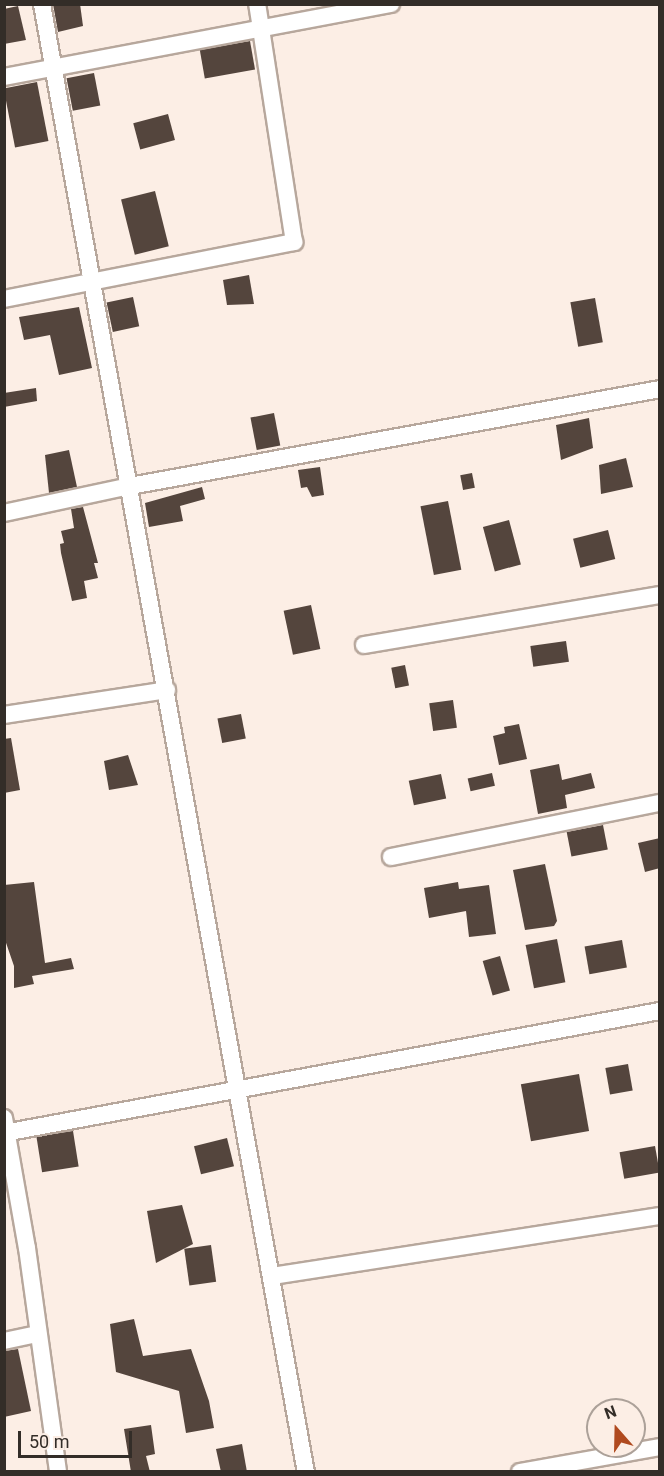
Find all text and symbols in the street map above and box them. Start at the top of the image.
north arrow [586,1398,646,1458]
text: N [602,1402,619,1423]
scale bar [21,1419,135,1457]
text: 50 m [29,1431,69,1452]

